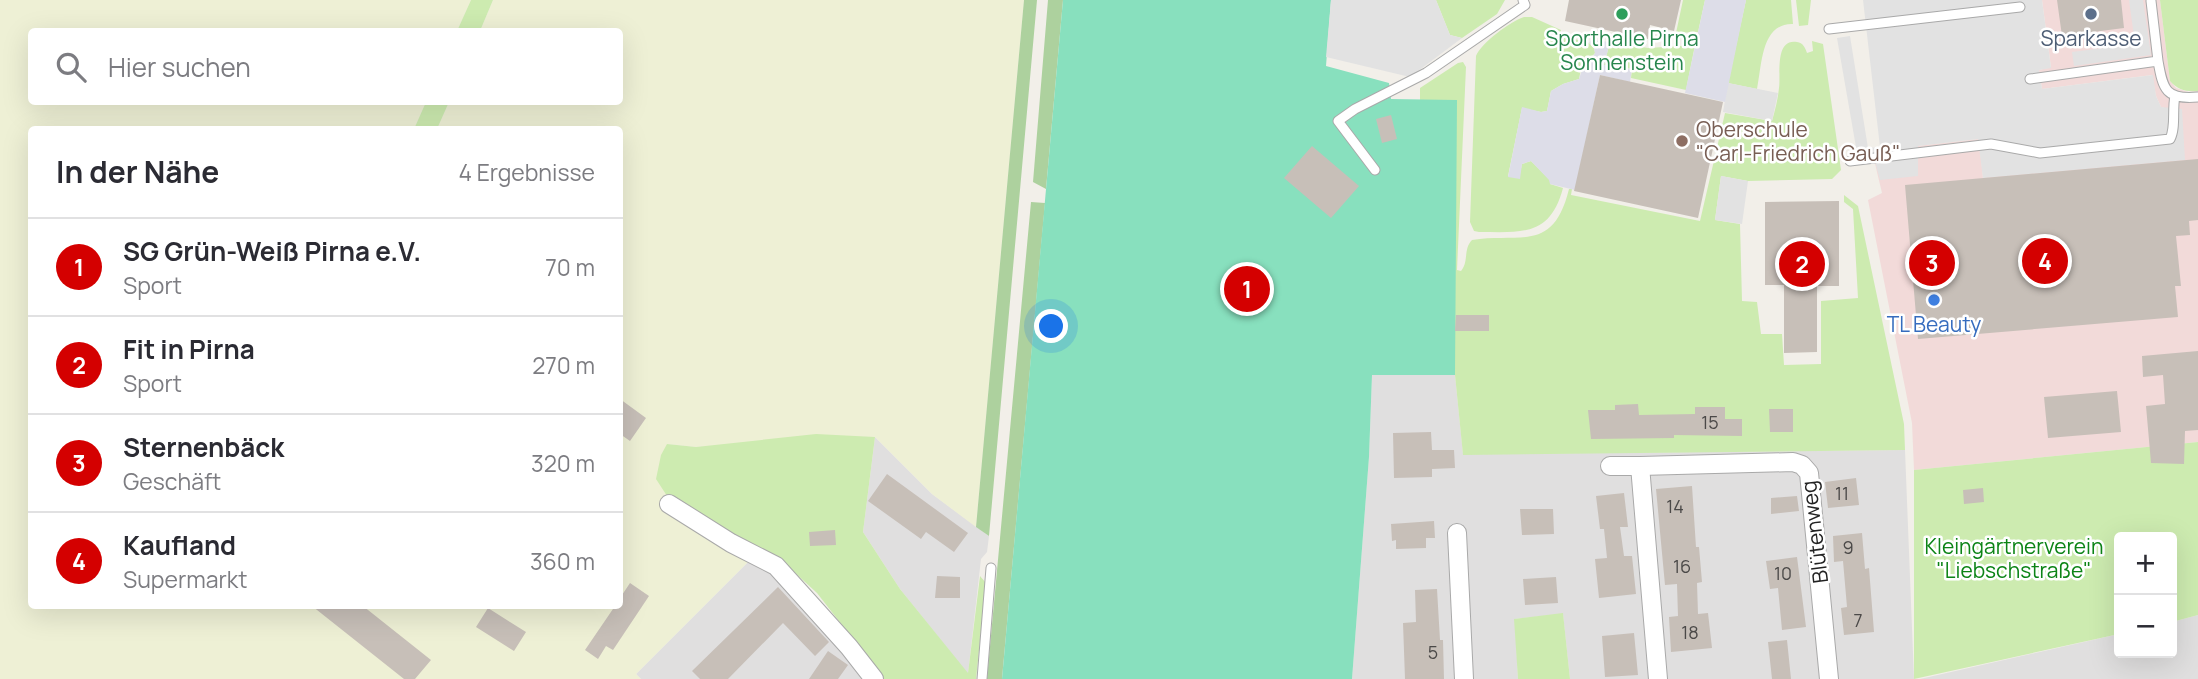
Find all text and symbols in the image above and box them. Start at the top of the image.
marker: Sporthalle Pirna Sonnenstein [1614,6,1630,22]
marker: Sparkasse [2083,6,2099,22]
place label: Sporthalle Pirna Sonnenstein [1545,24,1699,76]
place label: Sparkasse [2040,24,2142,52]
search box [28,28,623,105]
icon: search [52,48,90,86]
text: Hier suchen [108,49,251,85]
place label: Oberschule "Carl-Friedrich Gauß" [1696,115,1901,167]
marker: Oberschule "Carl-Friedrich Gauß" [1674,133,1690,149]
text: In der Nähe [56,151,219,192]
text: 4 Ergebnisse [459,156,595,188]
text: SG Grün-Weiß Pirna e.V. [123,233,421,269]
pin: 4 [2022,235,2068,287]
pin: 3 [1909,237,1955,289]
pin: 2 [1779,238,1825,290]
text: 1 [74,251,84,283]
text: 70 m [545,251,595,283]
pin: 1 [1224,263,1270,315]
text: Sport [123,269,182,301]
marker: TL Beauty [1926,292,1942,308]
your location [1034,309,1068,343]
place label: TL Beauty [1887,310,1981,338]
text: Fit in Pirna [123,331,255,367]
text: 2 [72,349,86,381]
text: 270 m [532,349,595,381]
text: Sport [123,367,182,399]
house number: 15 [1701,410,1719,434]
text: Sternenbäck [123,429,284,465]
text: 3 [72,447,86,479]
text: 320 m [531,447,595,479]
text: Geschäft [123,465,221,497]
street label: Blütenweg [1794,479,1834,585]
house number: 11 [1835,481,1849,505]
house number: 14 [1666,494,1684,518]
text: Kaufland [123,527,236,563]
park label: Kleingärtnerverein "Liebschstraße" [1925,532,2103,584]
map controls [2114,532,2177,658]
button: + [2114,532,2177,595]
house number: 9 [1842,535,1854,559]
text: 4 [72,545,86,577]
text: 360 m [530,545,595,577]
house number: 16 [1673,554,1691,578]
house number: 10 [1774,561,1792,585]
text: Supermarkt [123,563,247,595]
button: − [2114,595,2177,658]
house number: 7 [1853,608,1863,632]
house number: 18 [1681,620,1699,644]
house number: 5 [1428,640,1438,664]

